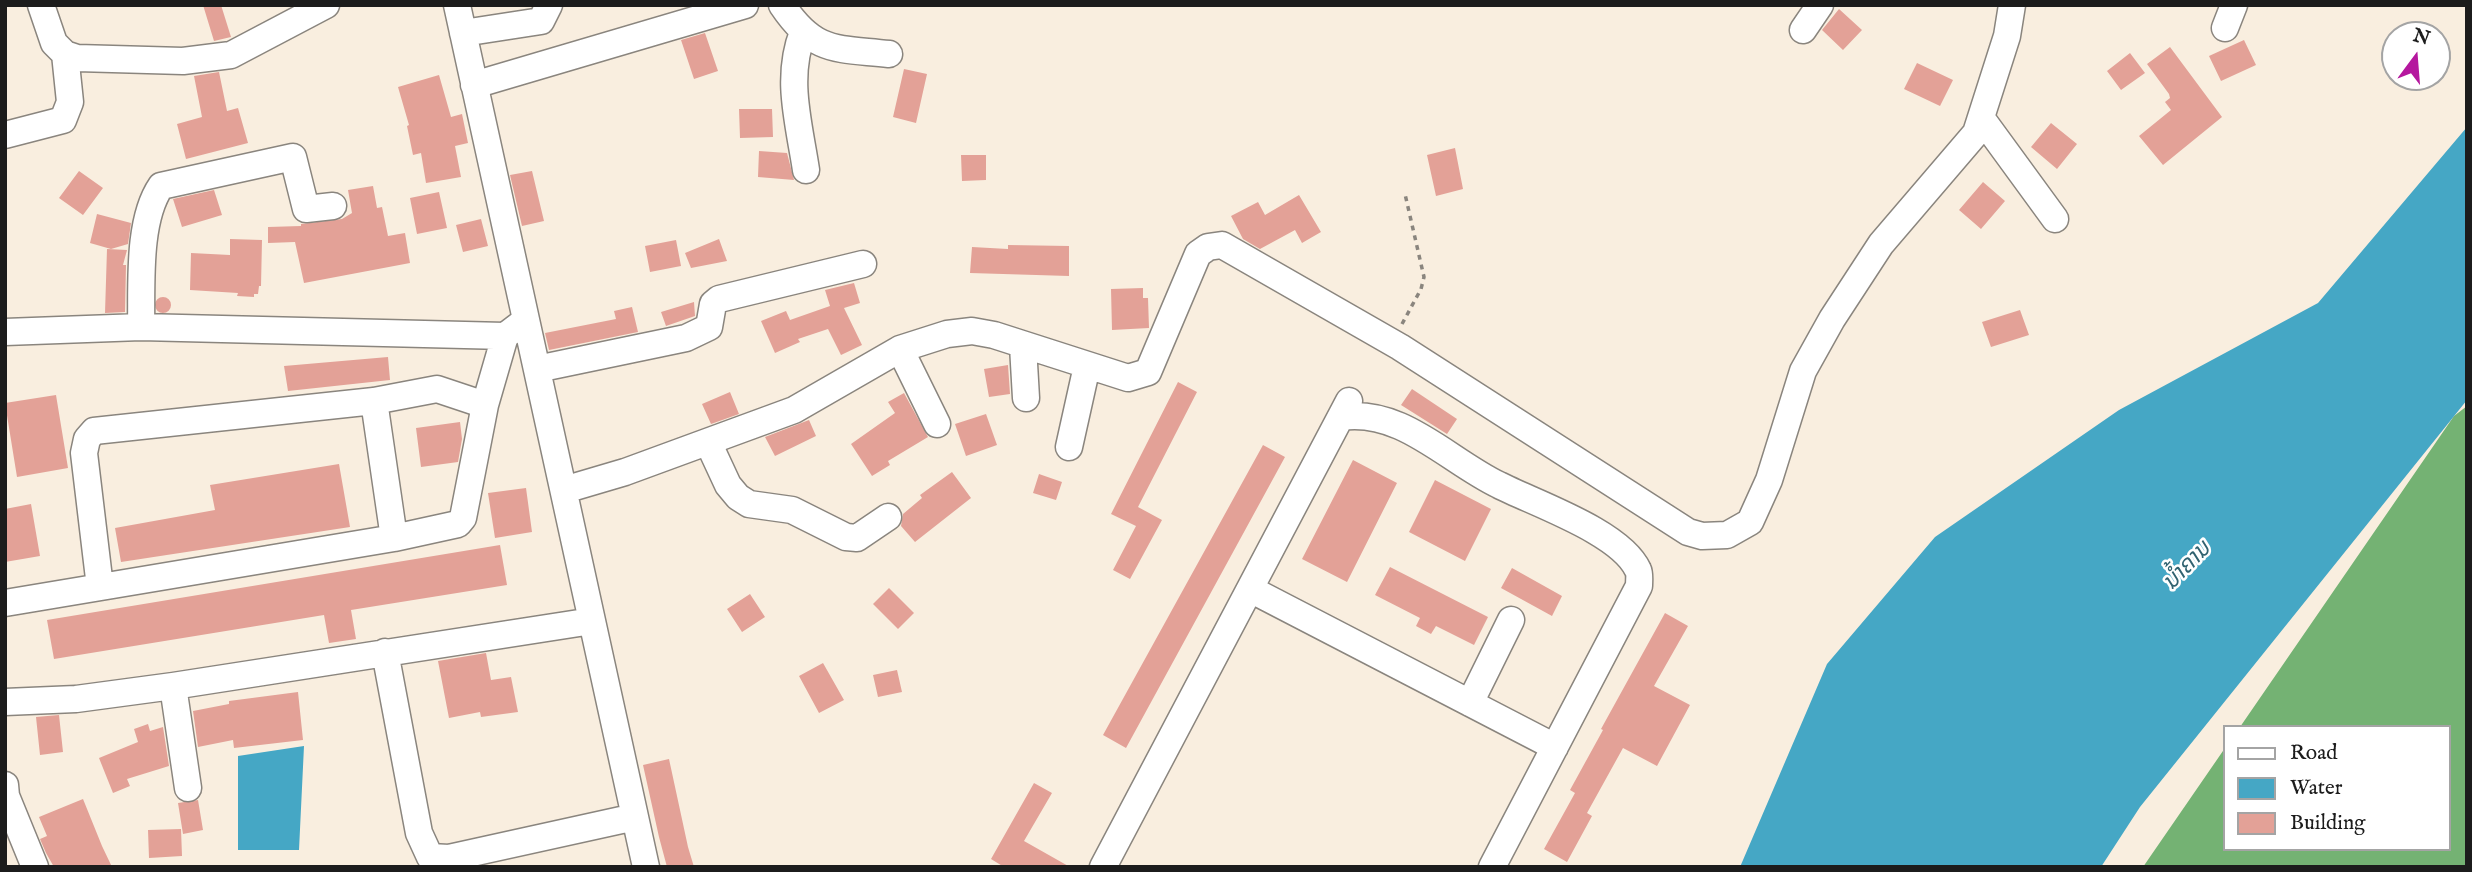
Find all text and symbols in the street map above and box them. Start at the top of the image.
north arrow [2381,21,2451,91]
text: N [2410,24,2432,52]
water label: ນ້ຳຄານ [2158,537,2218,597]
legend [2224,725,2451,851]
text: Road [2290,740,2337,767]
text: Water [2290,775,2342,802]
text: Building [2290,810,2365,837]

